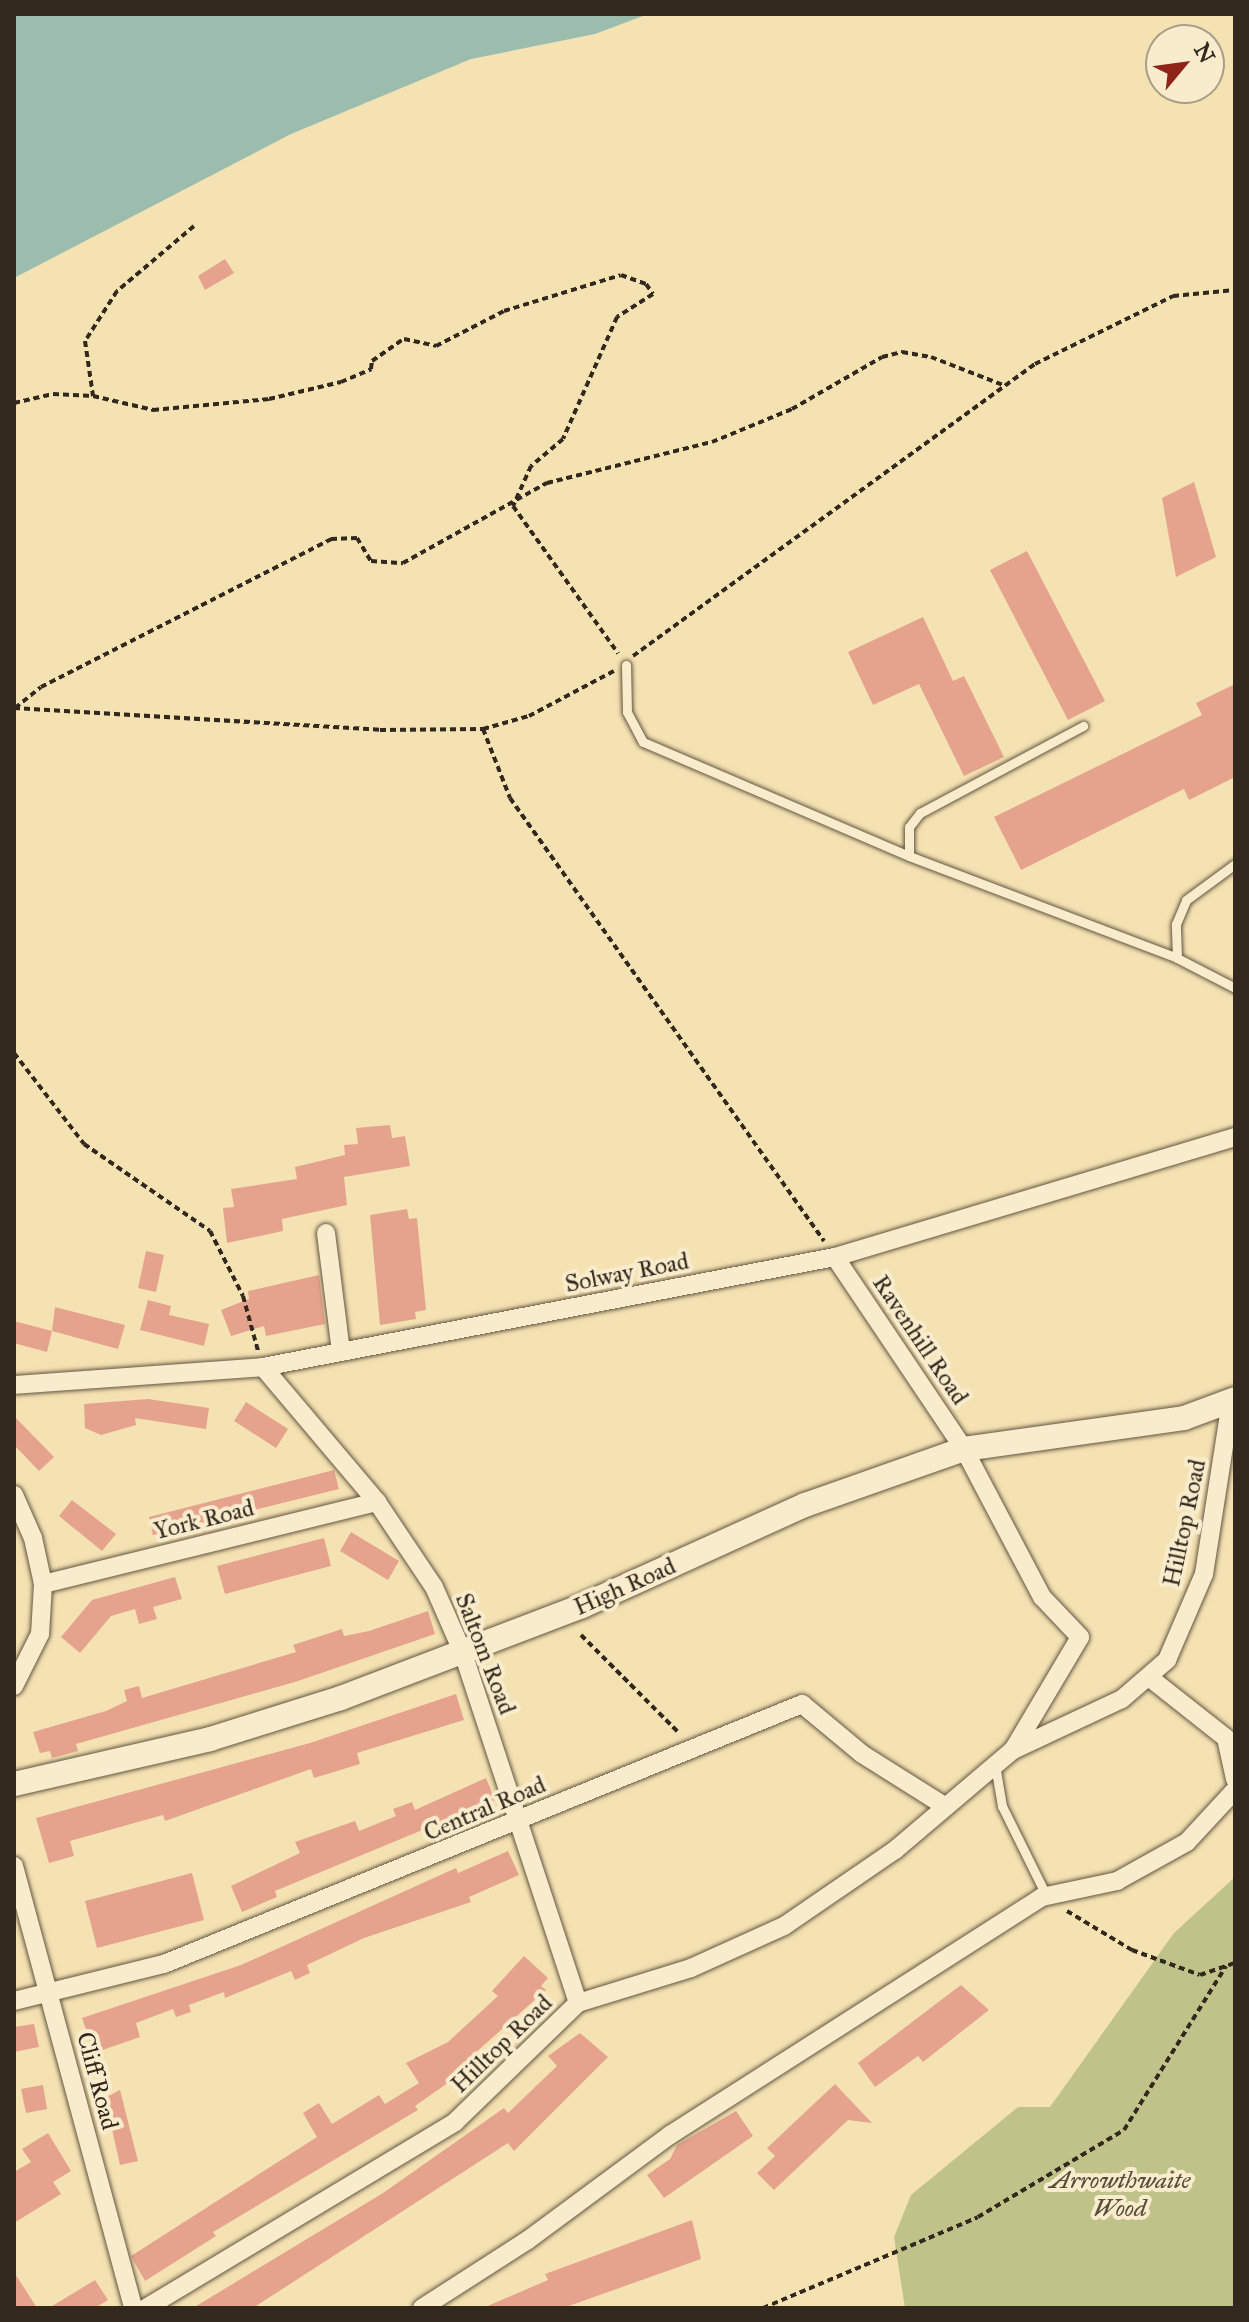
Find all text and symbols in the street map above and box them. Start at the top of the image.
north arrow [1145,24,1225,104]
text: N [1188,38,1221,68]
street label: Solway Road [563,1247,691,1299]
street label: Ravenhill Road [866,1270,974,1410]
street label: Hilltop Road [1157,1457,1213,1589]
street label: York Road [151,1494,257,1546]
street label: High Road [570,1552,680,1622]
street label: Saltom Road [449,1589,521,1719]
street label: Central Road [420,1770,550,1848]
street label: Hilltop Road [445,1989,559,2099]
street label: Cliff Road [70,2029,124,2133]
park label: Arrowthwaite Wood [1050,2167,1190,2223]

